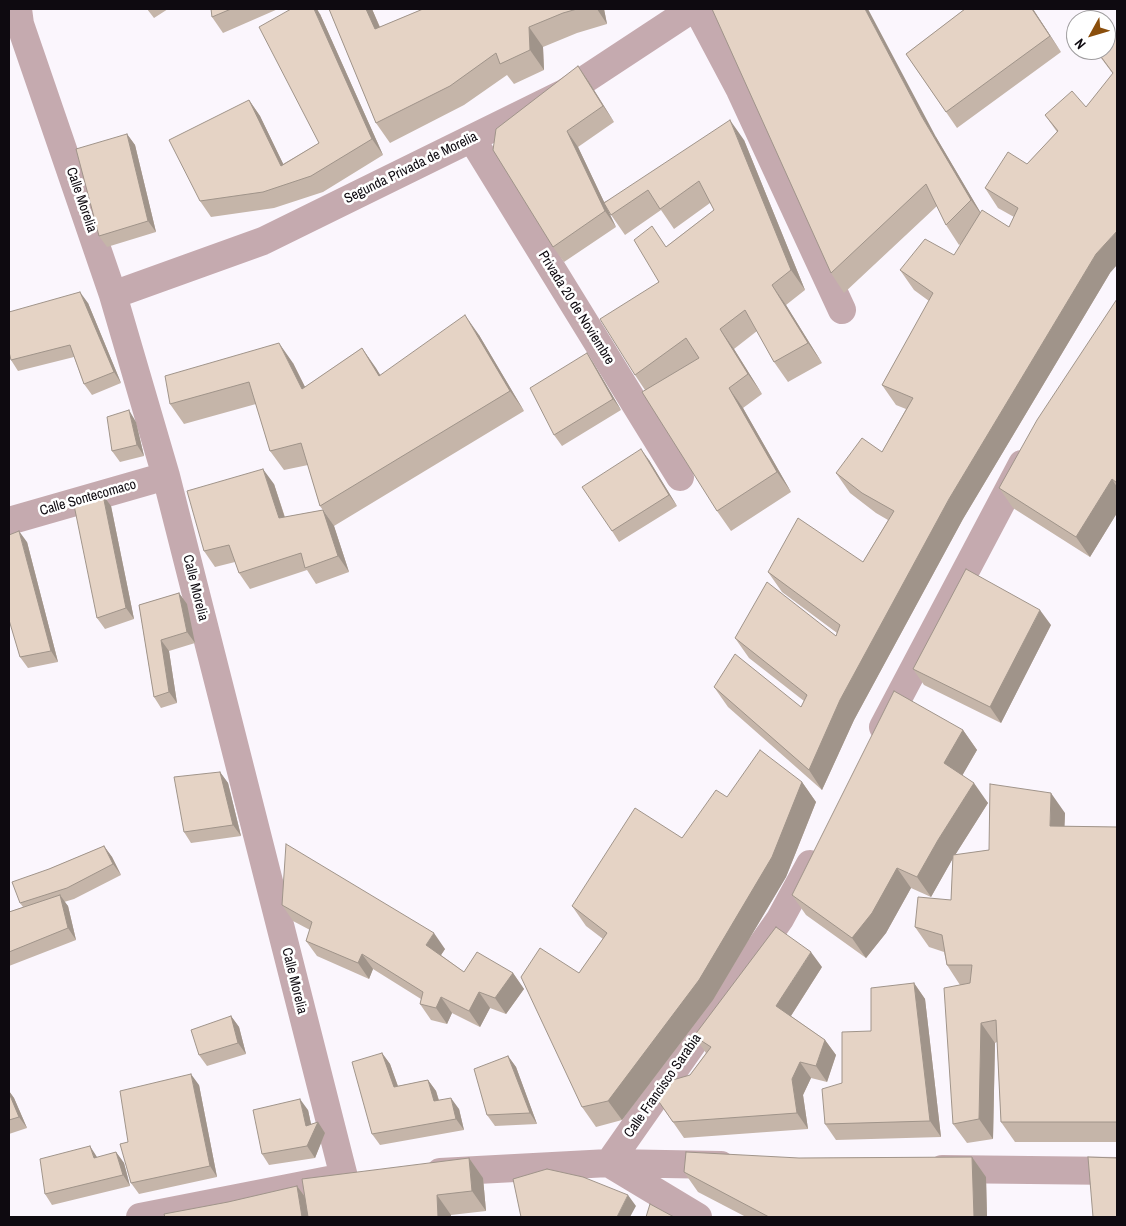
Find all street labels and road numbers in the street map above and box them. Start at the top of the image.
street label: Segunda Privada de Morelia [342,128,480,208]
street label: Calle Morelia [62,165,100,235]
street label: Privada 20 de Noviembre [534,248,618,368]
street label: Calle Sontecomaco [38,476,138,520]
street label: Calle Morelia [179,553,211,623]
street label: Calle Morelia [278,946,310,1016]
street label: Calle Francisco Sarabia [621,1031,705,1141]

